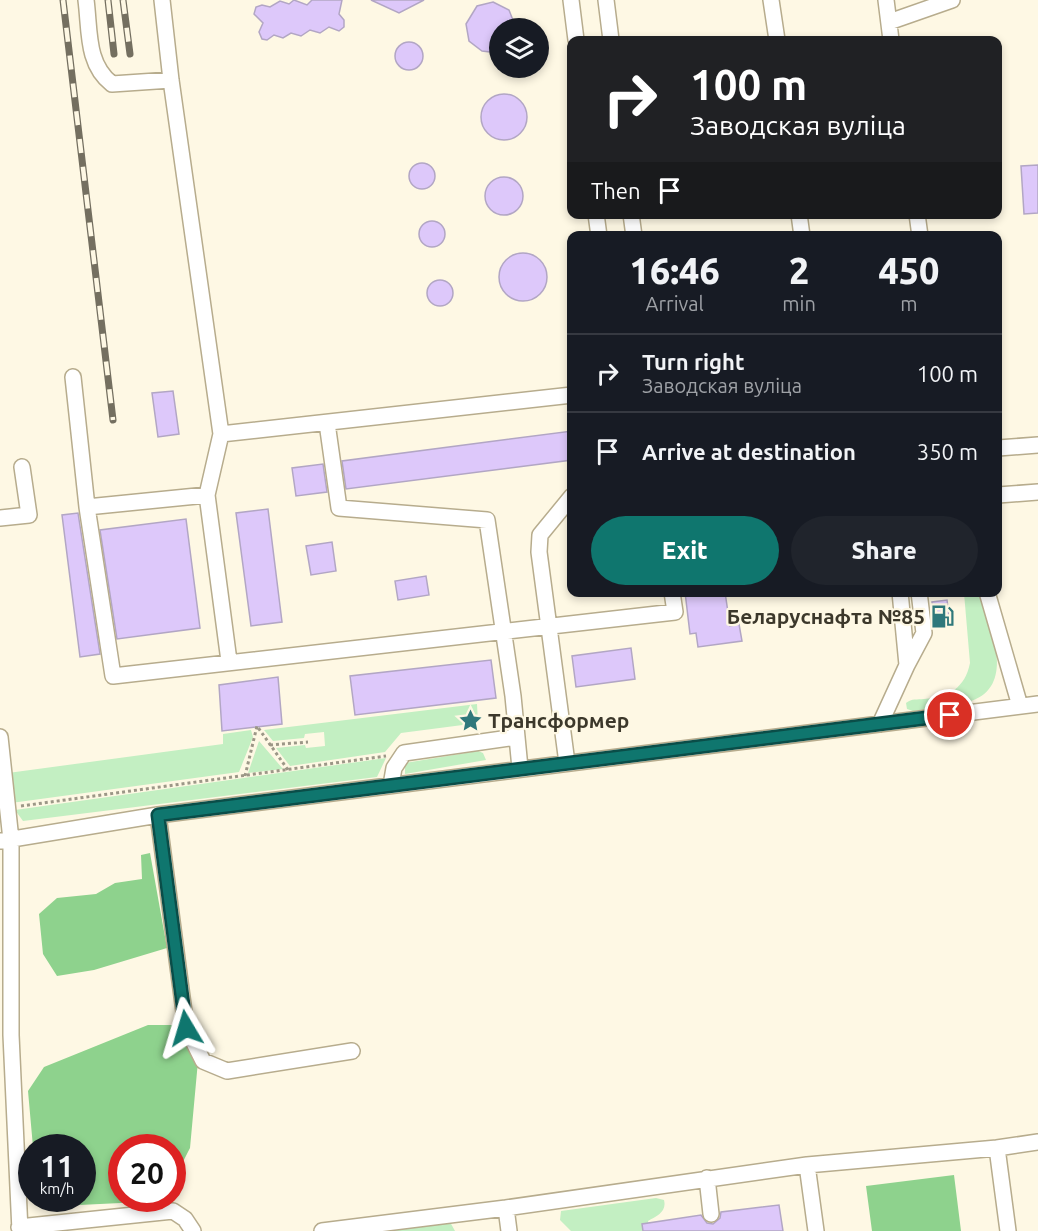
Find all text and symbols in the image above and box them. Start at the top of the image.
map controls [489,18,549,78]
button: layers [489,18,549,78]
icon: right [591,60,669,138]
text: 100 m [690,61,807,108]
text: Заводская вуліца [690,110,906,140]
icon: arrive [653,174,686,207]
text: Then [591,178,641,203]
text: 16:46 [630,250,720,291]
text: 2 [789,250,809,291]
text: 450 [878,250,939,291]
text: Arrival [646,292,704,315]
text: min [782,292,816,315]
text: m [900,292,918,315]
text: Turn right [642,349,744,374]
icon: right [591,357,624,390]
text: 100 m [917,361,978,386]
text: Заводская вуліца [642,374,802,397]
icon: arrive [591,435,624,468]
text: Arrive at destination [642,439,856,464]
text: 350 m [917,439,978,464]
button: Exit [591,516,779,585]
button: Share [791,516,978,585]
fuel station icon: Беларуснафта №85 [930,603,956,629]
place label: Беларуснафта №85 [727,604,925,628]
pin [924,689,975,740]
icon: arrive [933,698,966,731]
place icon: Трансформер [457,707,483,733]
place label: Трансформер [488,708,629,732]
position arrow [154,996,218,1060]
speed limit sign: 20 [108,1134,186,1212]
text: 11 [40,1149,74,1183]
text: km/h [40,1180,74,1197]

